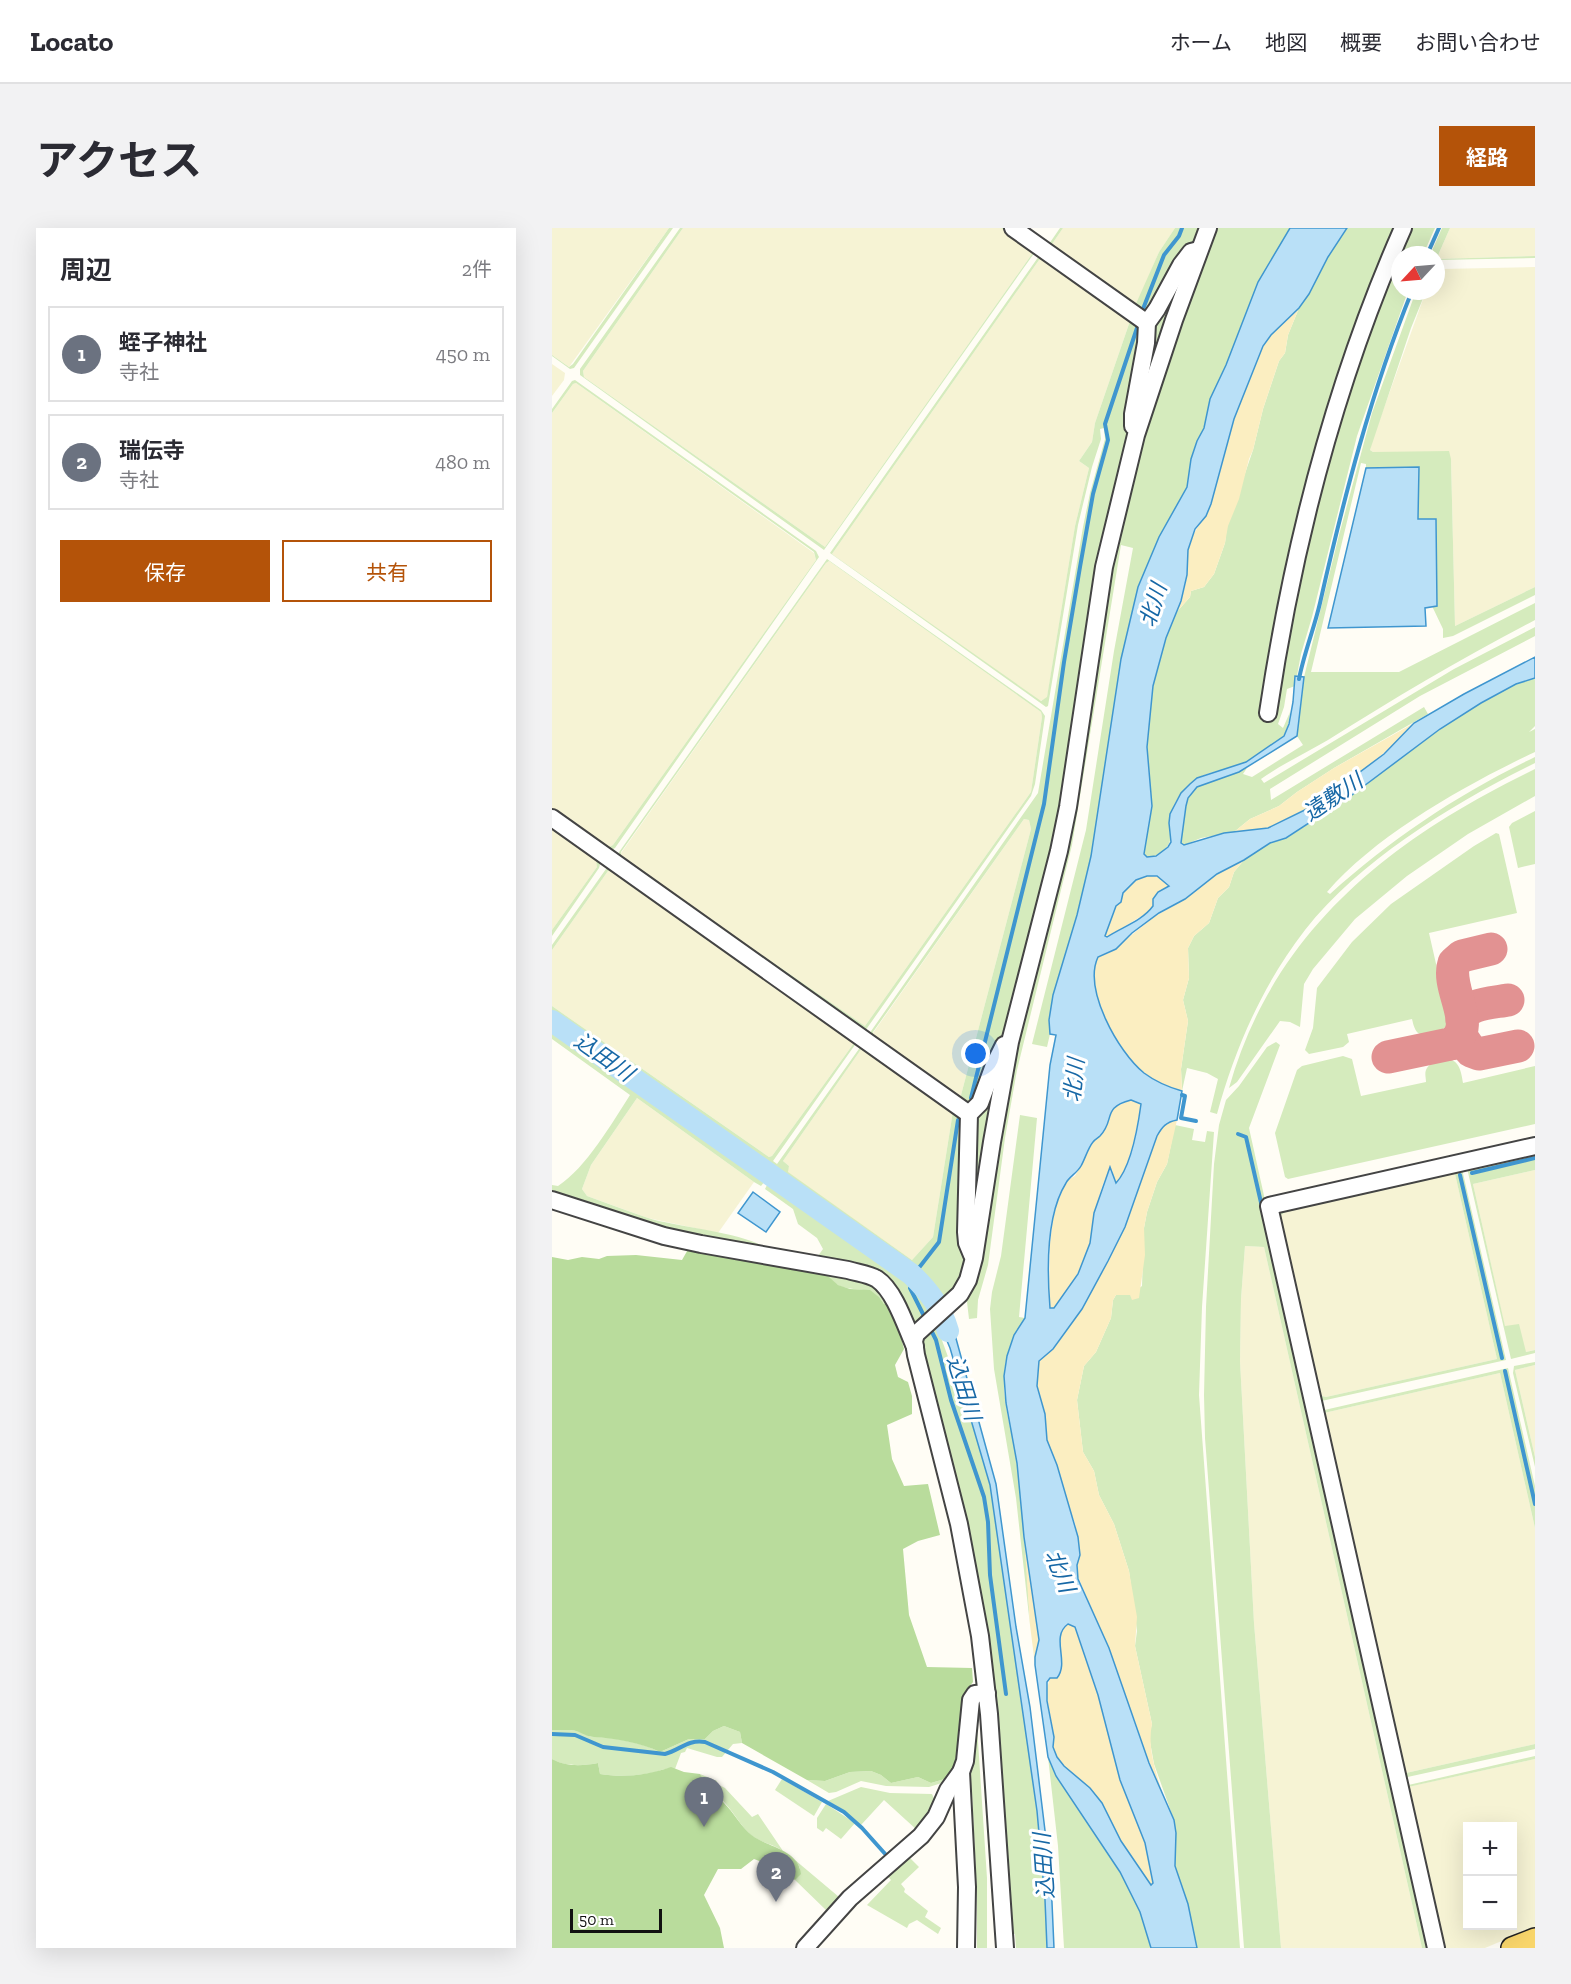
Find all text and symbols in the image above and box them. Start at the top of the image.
text: Locato [30,25,113,58]
text: ホーム [1170,30,1232,55]
text: 地図 [1265,30,1307,55]
text: 概要 [1340,30,1382,55]
text: お問い合わせ [1415,30,1541,55]
button: 経路 [1439,126,1535,186]
text: アクセス [36,135,202,186]
north arrow [1391,246,1445,300]
text: 周辺 [60,254,112,286]
text: 2件 [462,257,492,281]
text: 蛭子神社 [119,329,207,356]
text: 1 [77,342,86,366]
text: 450 m [436,342,490,366]
text: 寺社 [119,360,159,384]
text: 瑞伝寺 [119,437,185,464]
text: 2 [76,450,87,474]
text: 480 m [435,450,490,474]
text: 寺社 [119,468,159,492]
button: 保存 [60,540,270,602]
button: 共有 [282,540,492,602]
water label: 北川 [1134,578,1173,630]
water label: 遠敷川 [1298,766,1370,827]
water label: 込田川 [569,1027,640,1088]
your location [961,1039,990,1068]
water label: 北川 [1058,1055,1090,1103]
water label: 込田川 [941,1352,987,1425]
water label: 北川 [1039,1546,1082,1598]
pin: 1 [684,1778,724,1827]
map controls [1463,1822,1517,1930]
button: + [1463,1822,1517,1876]
water label: 込田川 [1028,1830,1060,1900]
pin: 2 [756,1852,796,1902]
button: − [1463,1876,1517,1930]
scale bar [570,1906,662,1934]
text: 50 m [579,1910,614,1929]

